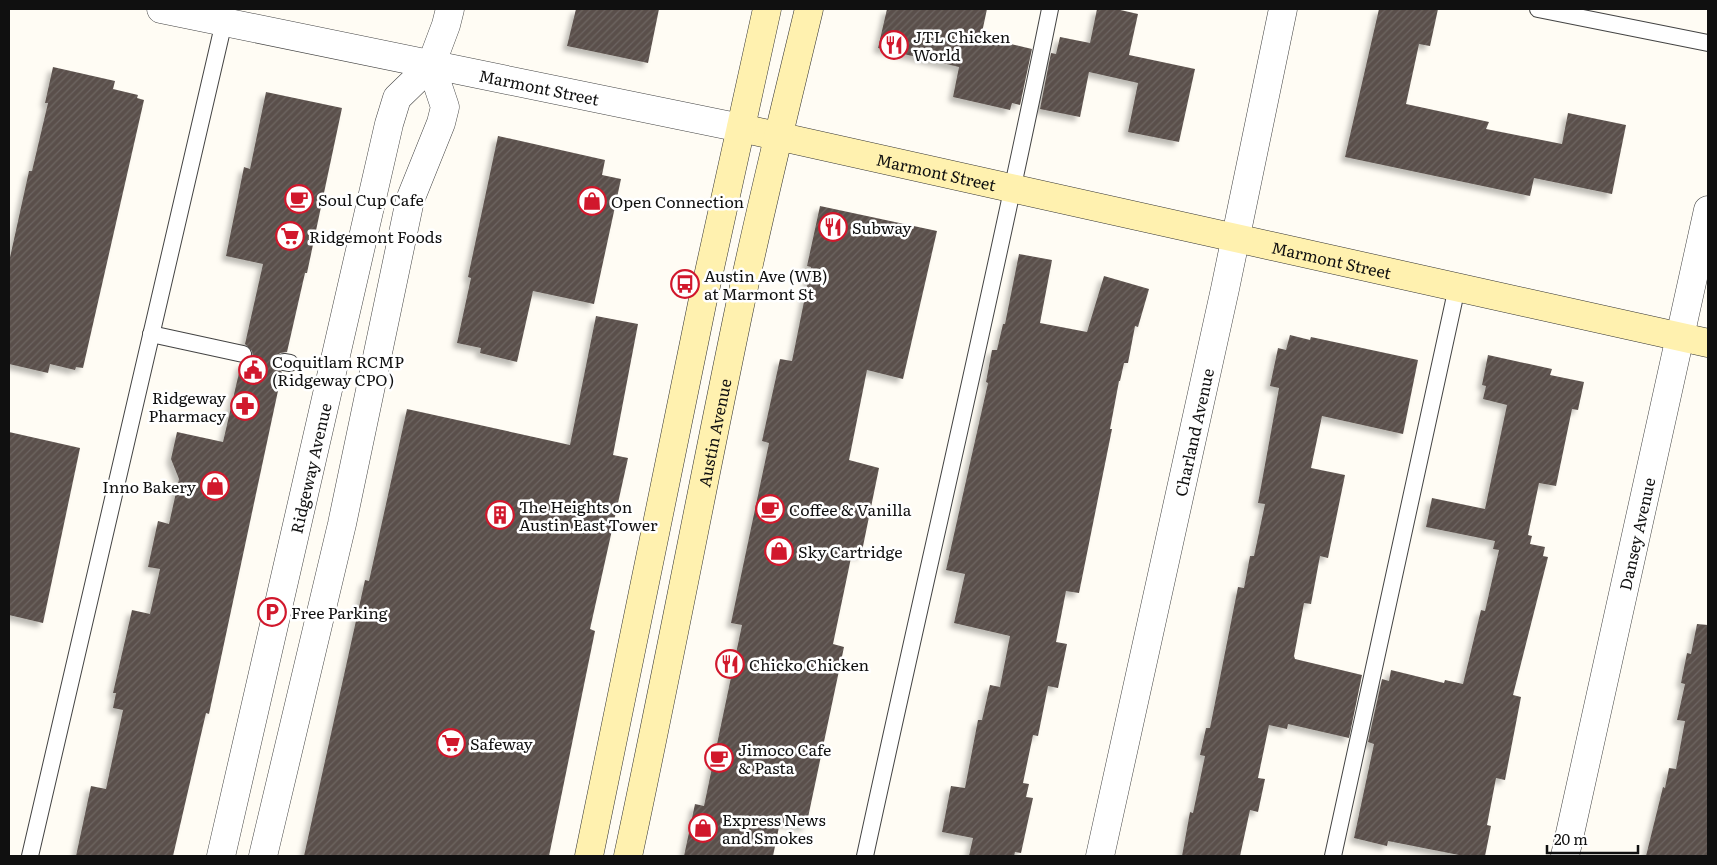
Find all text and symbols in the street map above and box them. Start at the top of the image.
place label: JTL Chicken World [913,24,1011,66]
restaurant icon: JTL Chicken World [879,30,909,60]
street label: Marmont Street [477,63,602,111]
street label: Marmont Street [874,146,999,196]
cafe icon: Soul Cup Cafe [284,184,314,214]
shop icon: Open Connection [577,186,607,216]
place label: Soul Cup Cafe [318,187,424,211]
place label: Open Connection [611,189,745,213]
restaurant icon: Subway [818,212,848,242]
place label: Subway [852,215,912,239]
supermarket icon: Ridgemont Foods [275,221,305,251]
place label: Ridgemont Foods [309,224,442,248]
street label: Marmont Street [1269,234,1394,284]
place label: Austin Ave (WB) at Marmont St [704,263,827,305]
bus stop icon: Austin Ave (WB) at Marmont St [670,269,700,299]
place label: Coquitlam RCMP (Ridgeway CPO) [272,349,404,391]
public building icon: Coquitlam RCMP (Ridgeway CPO) [238,355,268,385]
street label: Charland Avenue [1168,366,1219,499]
street label: Austin Avenue [691,376,737,489]
place label: Ridgeway Pharmacy [148,385,227,427]
pharmacy icon: Ridgeway Pharmacy [230,391,260,421]
street label: Ridgeway Avenue [283,400,337,536]
shop icon: Inno Bakery [200,471,230,501]
place label: Inno Bakery [102,474,197,498]
street label: Dansey Avenue [1612,475,1660,593]
place label: The Heights on Austin East Tower [519,494,658,536]
cafe icon: Coffee & Vanilla [755,494,785,524]
place label: Coffee & Vanilla [789,497,912,521]
building icon: The Heights on Austin East Tower [485,500,515,530]
shop icon: Sky Cartridge [764,536,794,566]
place label: Sky Cartridge [798,539,902,563]
parking icon: Free Parking [257,597,287,627]
place label: Free Parking [291,600,388,624]
restaurant icon: Chicko Chicken [715,649,745,679]
place label: Chicko Chicken [749,652,870,676]
supermarket icon: Safeway [436,728,466,758]
place label: Safeway [470,731,534,755]
place label: Jimoco Cafe & Pasta [738,737,831,779]
cafe icon: Jimoco Cafe & Pasta [704,743,734,773]
place label: Express News and Smokes [722,807,826,849]
shop icon: Express News and Smokes [688,813,718,843]
scale bar [1547,822,1638,854]
text: 20 m [1554,827,1588,850]

